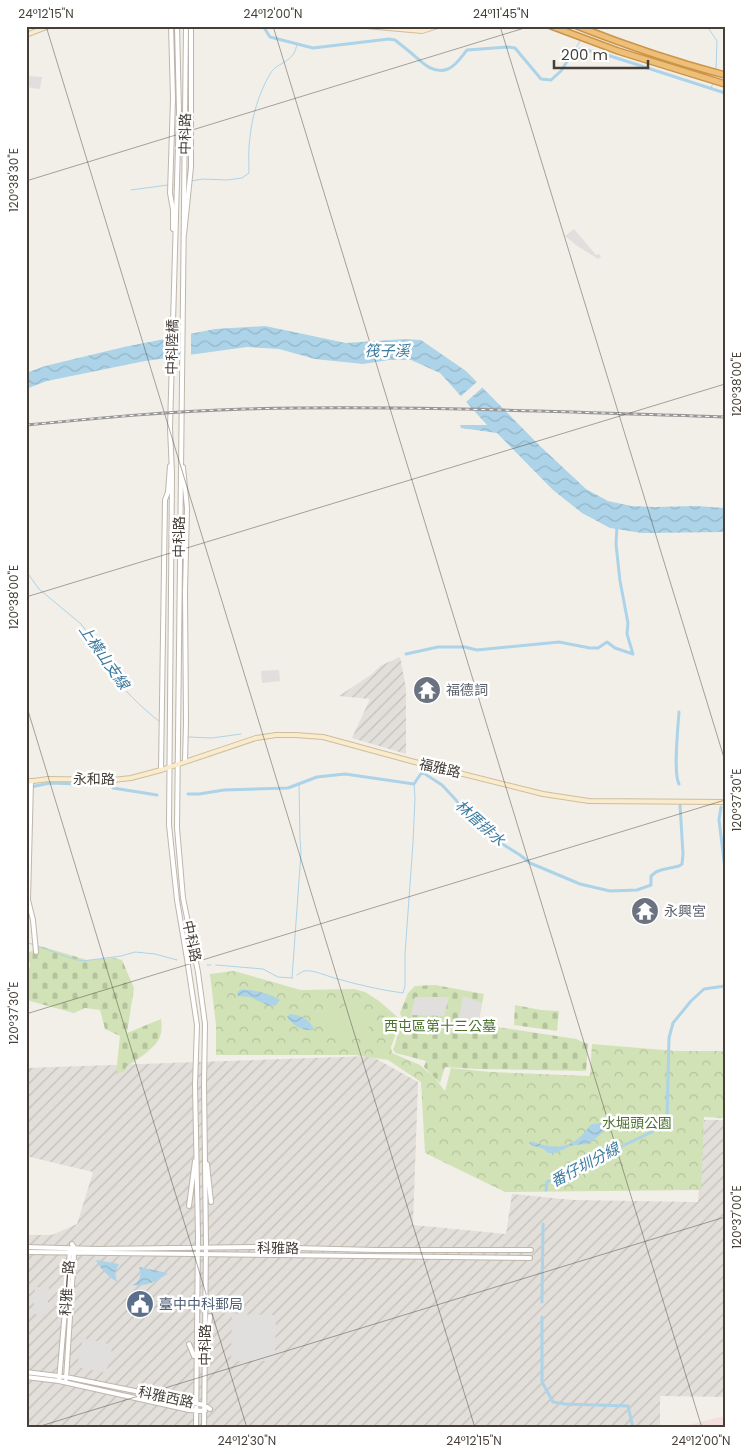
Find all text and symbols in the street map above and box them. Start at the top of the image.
text: 24°12'15"N [18,5,74,22]
text: 24°12'00"N [243,5,303,22]
text: 24°11'45"N [473,5,529,22]
scale bar [554,38,647,70]
text: 200 m [561,44,608,65]
street label: 中科路 [175,113,195,155]
text: 120°38'30"E [5,148,22,212]
street label: 中科陸橋 [162,319,182,375]
water label: 筏子溪 [364,340,411,361]
text: 120°38'00"E [728,352,745,416]
street label: 中科路 [169,516,189,558]
text: 120°38'00"E [5,565,22,629]
water label: 上橫山支線 [74,620,136,695]
temple icon: 福德詞 [412,675,442,705]
place label: 福德詞 [446,680,488,700]
street label: 福雅路 [417,754,463,782]
street label: 永和路 [73,769,115,789]
text: 120°37'30"E [728,769,745,832]
water label: 林厝排水 [451,795,510,851]
temple icon: 永興宮 [630,896,660,926]
place label: 永興宮 [664,901,706,921]
street label: 中科路 [178,918,206,964]
text: 120°37'30"E [5,982,22,1045]
park label: 西屯區第十三公墓 [384,1016,496,1036]
park label: 水堀頭公園 [602,1113,672,1133]
water label: 番仔圳分線 [547,1137,625,1191]
text: 120°37'00"E [728,1185,745,1249]
street label: 科雅路 [257,1238,299,1258]
street label: 科雅一路 [55,1259,79,1317]
public building icon: 臺中中科郵局 [125,1289,155,1319]
place label: 臺中中科郵局 [159,1294,243,1314]
street label: 中科路 [195,1324,215,1366]
street label: 科雅西路 [137,1381,195,1413]
text: 24°12'30"N [218,1432,276,1449]
text: 24°12'15"N [446,1432,502,1449]
text: 24°12'00"N [671,1432,731,1449]

